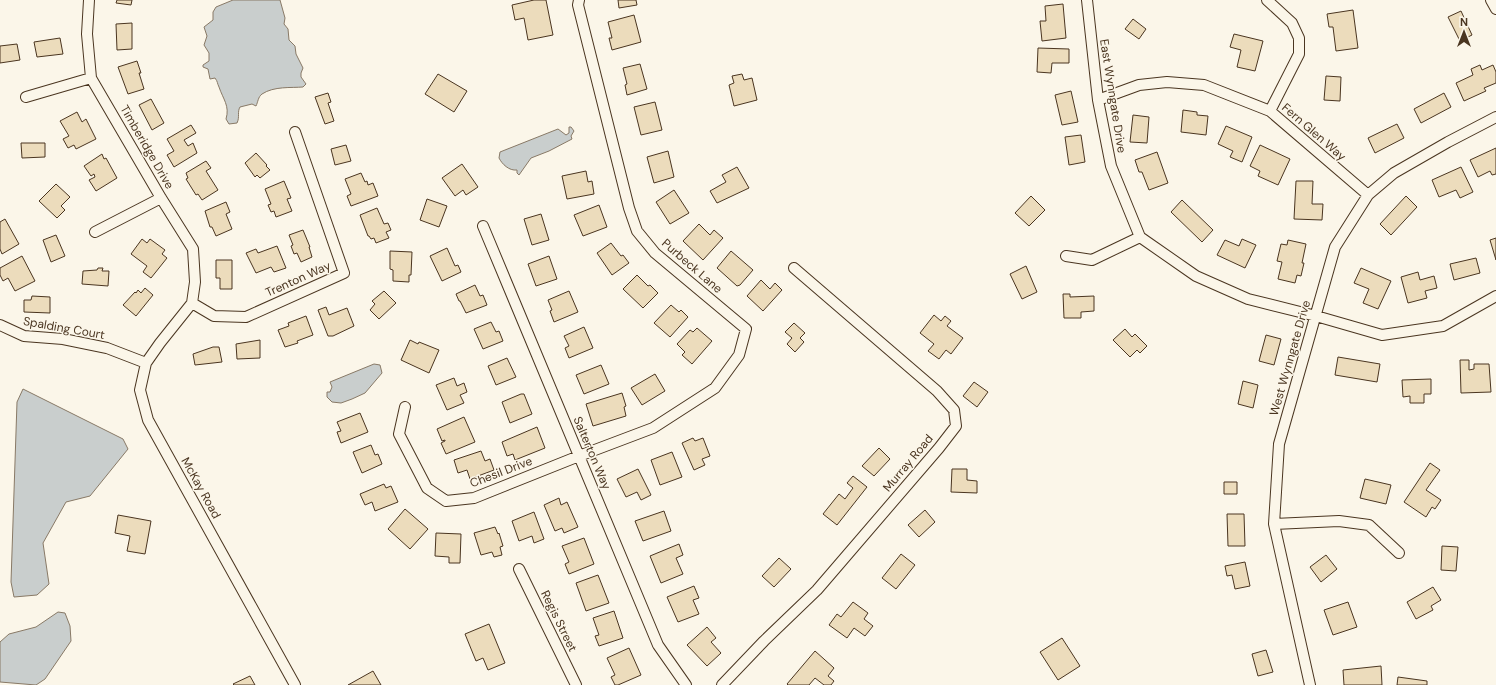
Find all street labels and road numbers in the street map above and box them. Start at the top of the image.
street label: East Wynngate Drive [1096,38,1130,154]
street label: Fern Glen Way [1278,100,1350,165]
street label: Timberidge Drive [116,102,178,192]
street label: Purbeck Lane [658,235,726,297]
street label: Trenton Way [263,257,333,300]
street label: West Wynngate Drive [1266,298,1314,418]
street label: Spalding Court [22,313,106,343]
street label: Salterton Way [569,414,615,492]
street label: Murray Road [879,431,937,495]
street label: Chesil Drive [468,453,535,491]
street label: McKay Road [178,454,224,522]
street label: Regis Street [537,588,581,655]

